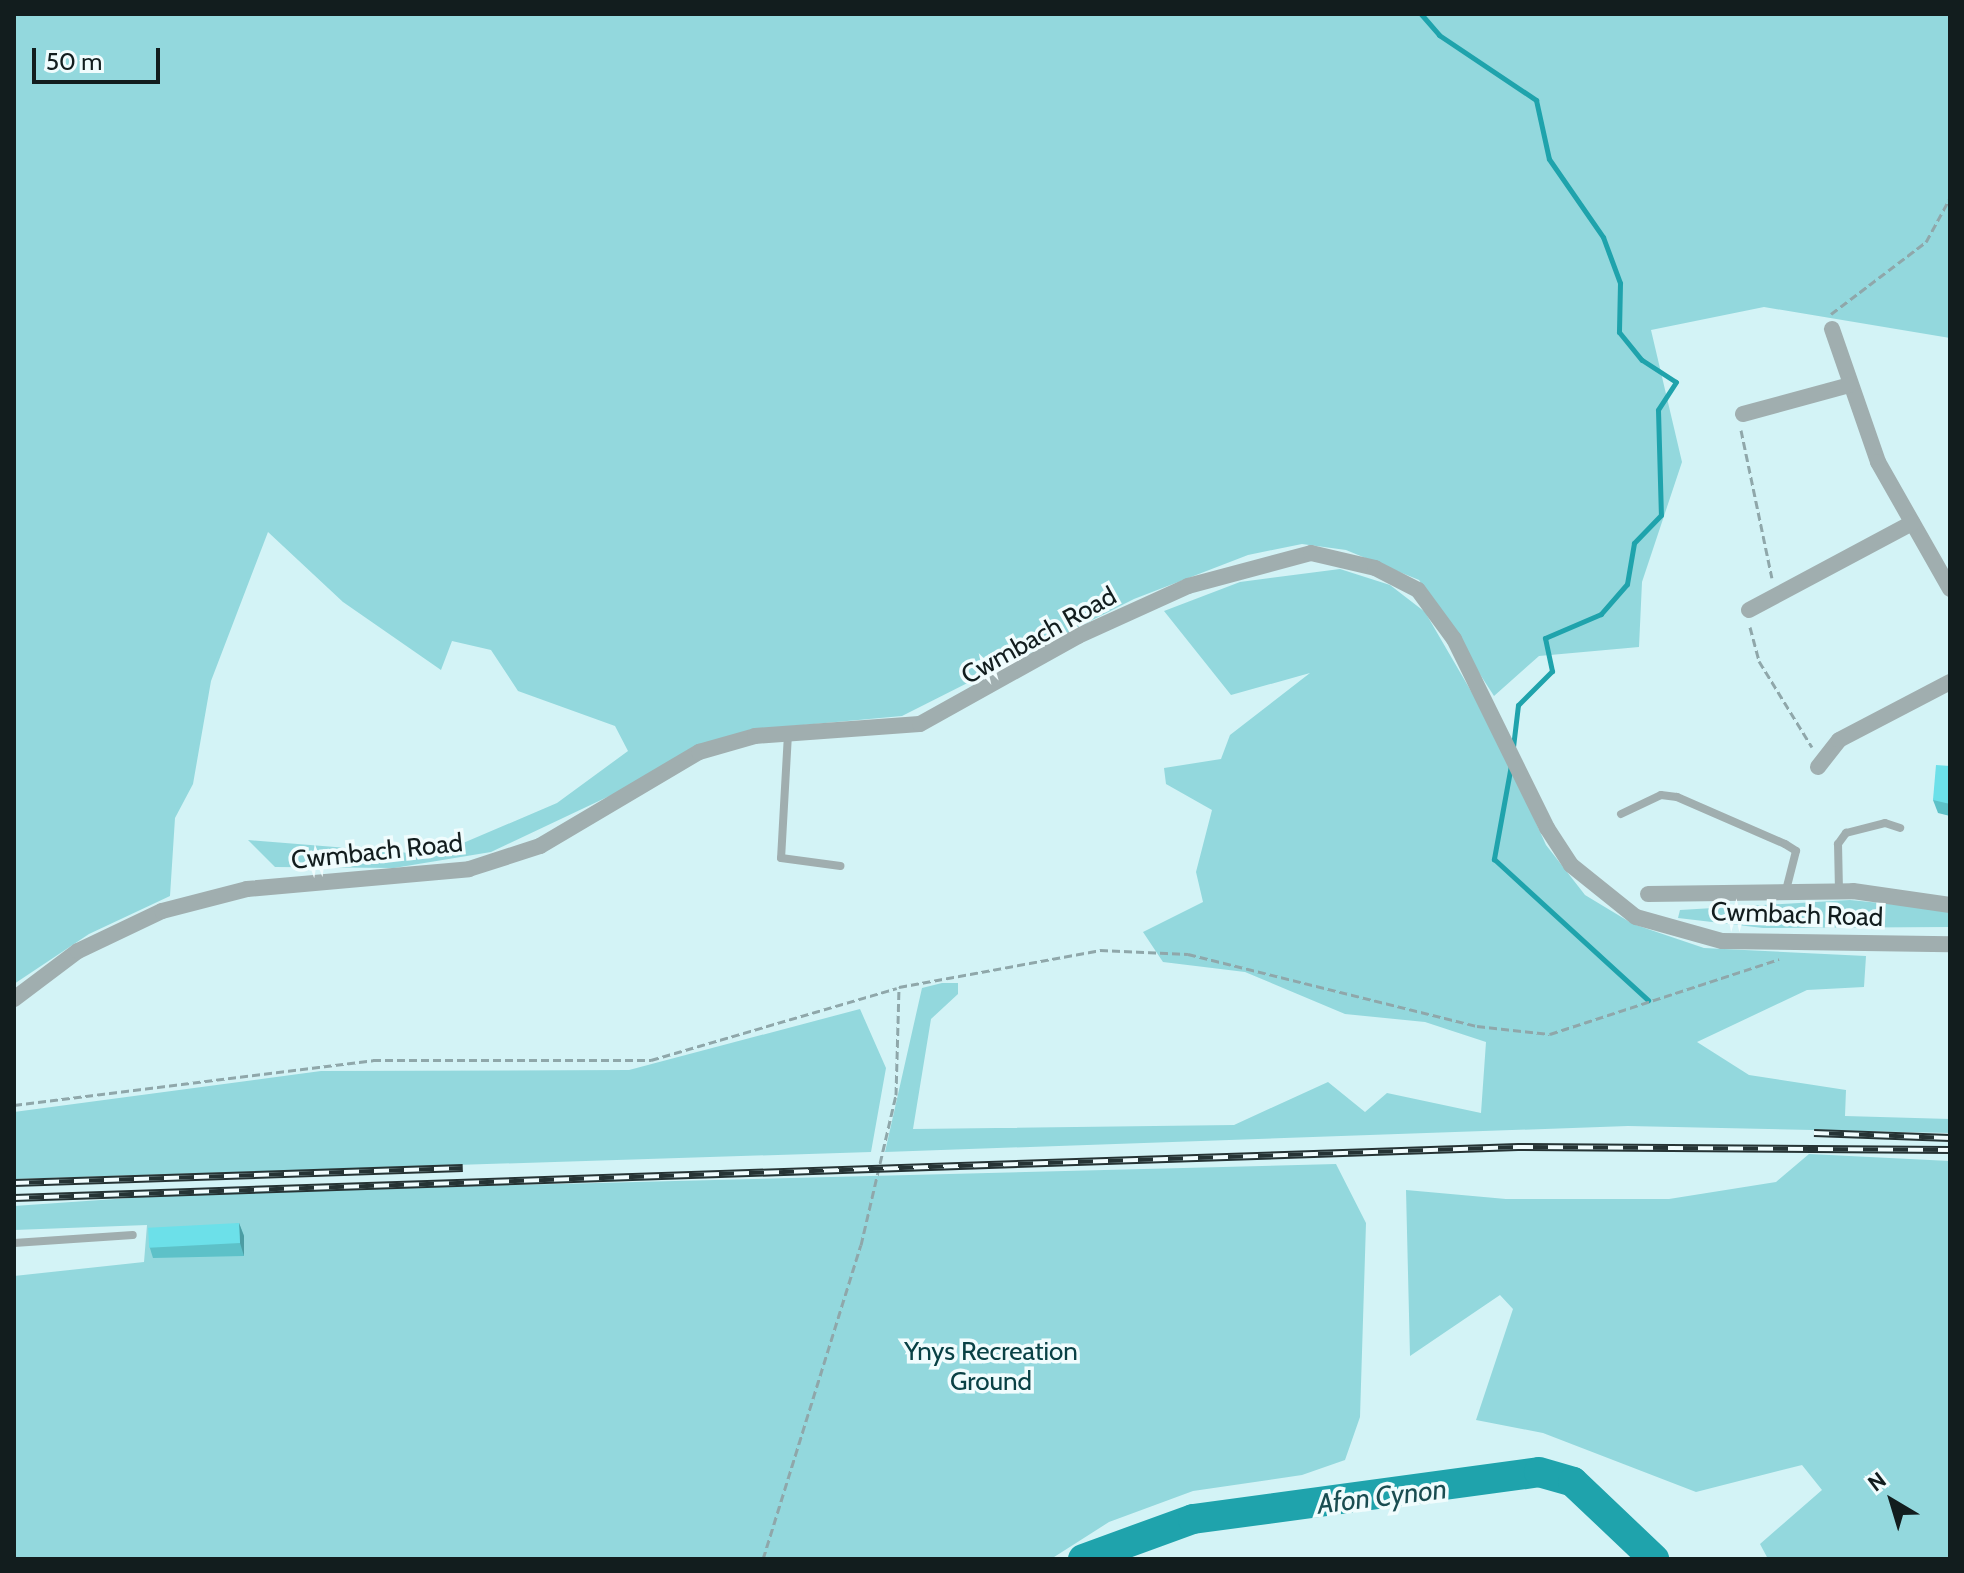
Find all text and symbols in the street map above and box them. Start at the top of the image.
scale bar [36,32,164,82]
text: 50 m [46,47,102,76]
street label: Cwmbach Road [956,581,1122,691]
street label: Cwmbach Road [290,827,464,877]
street label: Cwmbach Road [1710,896,1884,934]
park label: Ynys Recreation Ground [904,1336,1078,1398]
north arrow [1852,1461,1932,1541]
text: N [1862,1466,1891,1497]
water label: Afon Cynon [1315,1471,1449,1521]

